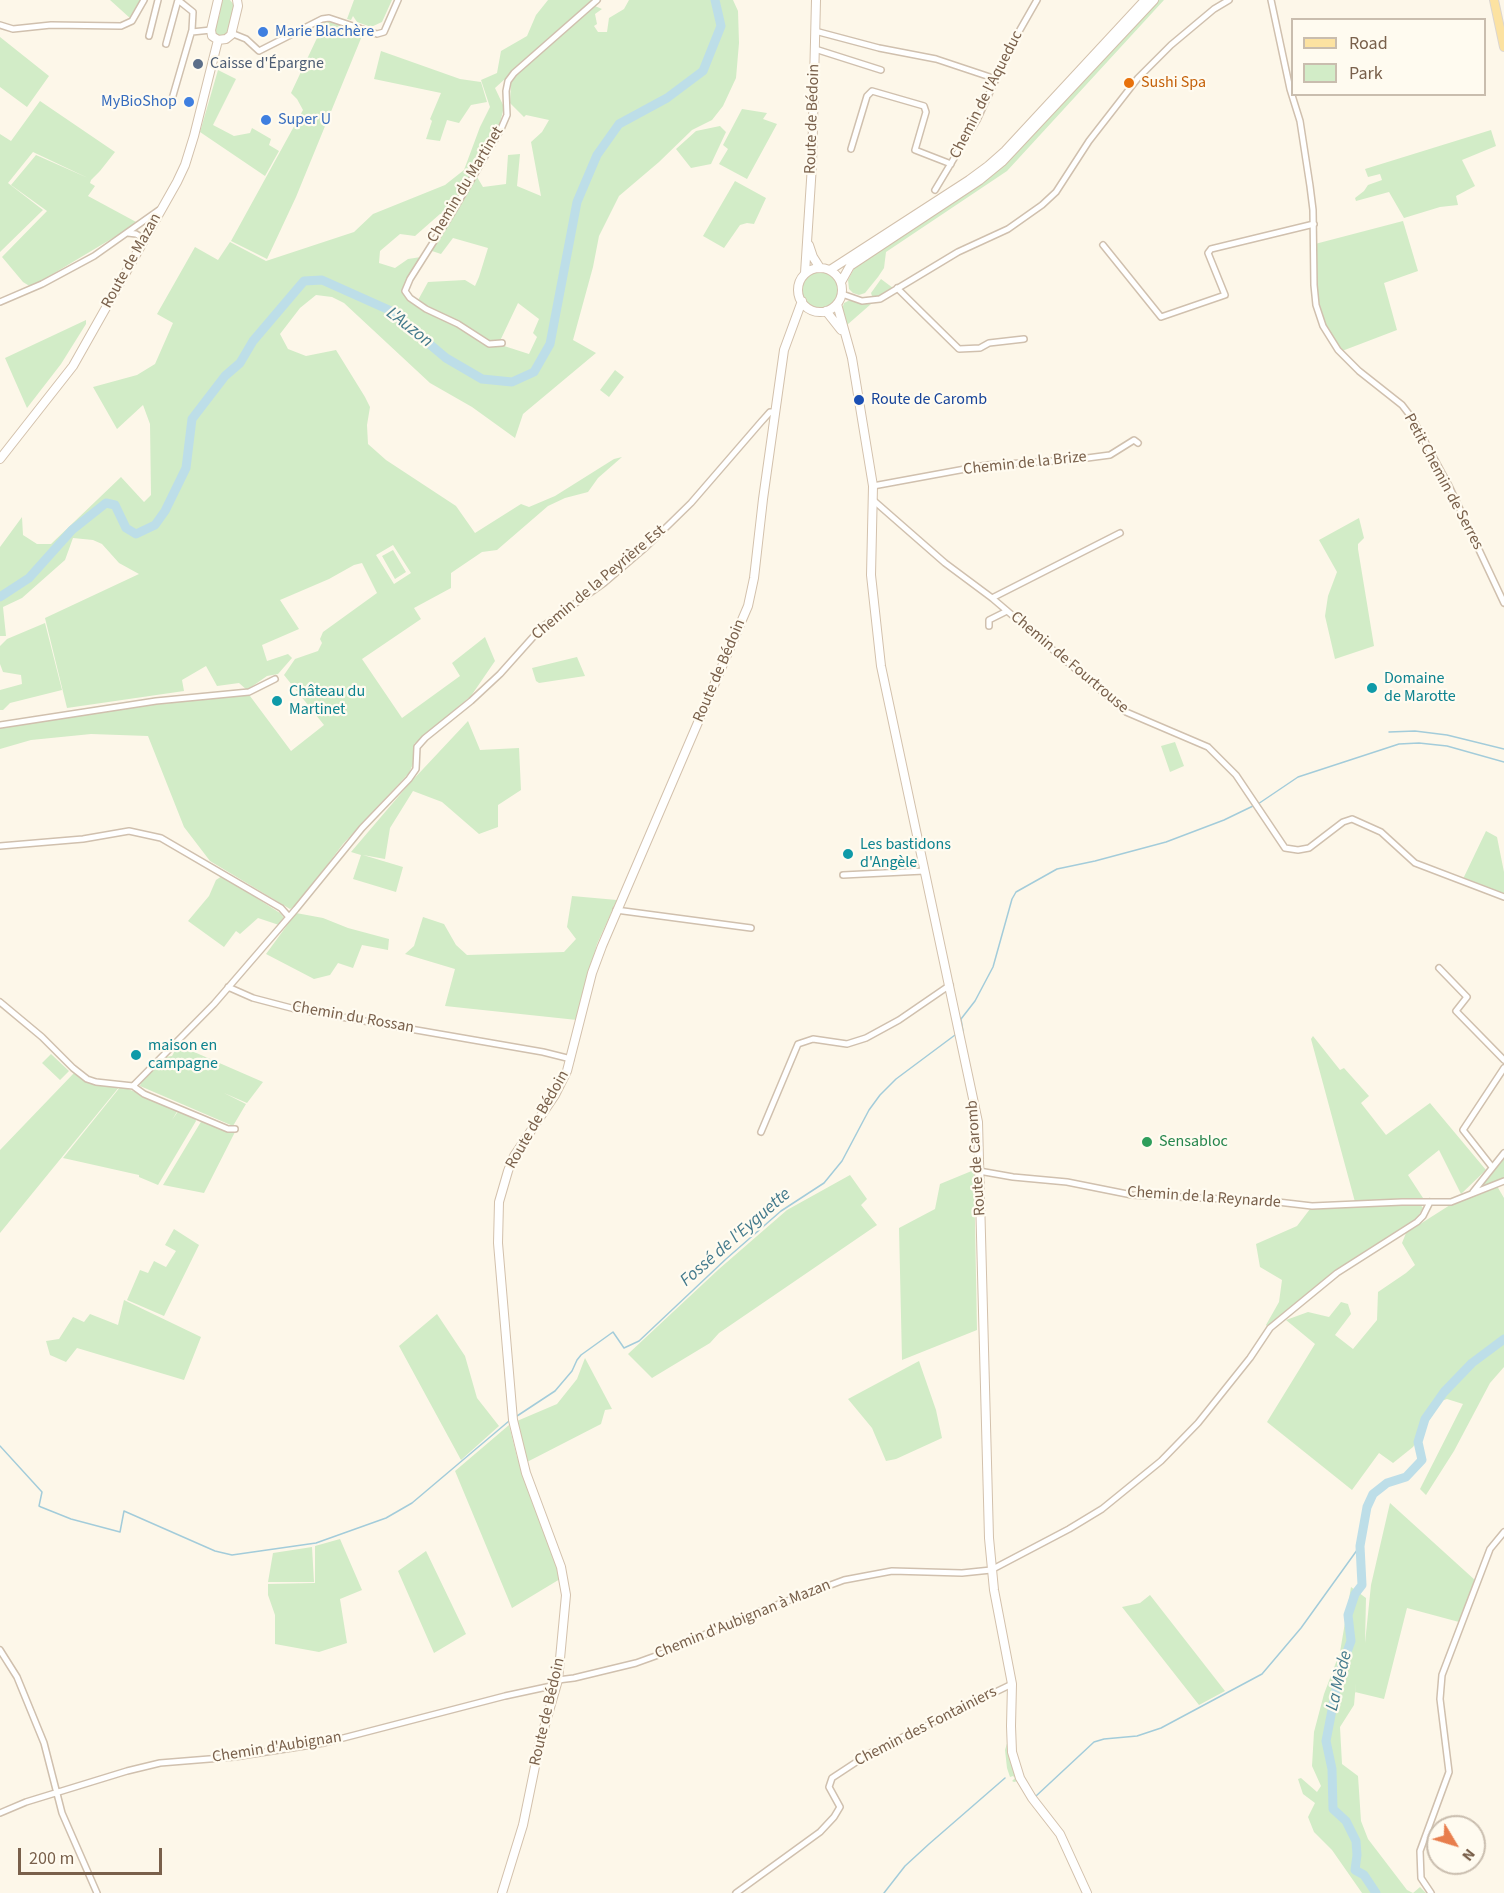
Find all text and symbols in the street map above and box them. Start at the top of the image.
legend [1291,18,1486,96]
place label: Marie Blachère [275,22,374,42]
marker: Marie Blachère [256,25,270,39]
street label: Chemin de l'Aqueduc [946,28,1028,162]
text: Road [1349,31,1388,56]
place label: Caisse d'Épargne [210,54,324,74]
marker: Caisse d'Épargne [191,57,205,71]
text: Park [1349,61,1383,86]
street label: Route de Bédoin [801,64,825,174]
place label: Sushi Spa [1141,73,1206,93]
marker: Sushi Spa [1122,76,1136,90]
place label: MyBioShop [101,92,177,112]
marker: MyBioShop [182,95,196,109]
place label: Super U [278,110,331,130]
marker: Super U [259,113,273,127]
street label: Chemin du Martinet [424,123,508,247]
street label: Route de Mazan [98,210,166,312]
water label: L'Auzon [381,303,437,353]
place label: Route de Caromb [871,390,987,410]
marker: Route de Caromb [852,393,866,407]
street label: Petit Chemin de Serres [1399,411,1487,553]
street label: Chemin de la Brize [962,448,1088,480]
street label: Chemin de la Peyrière Est [528,521,670,645]
street label: Chemin de Fourtrouse [1006,608,1132,718]
street label: Route de Bédoin [690,617,750,725]
place label: Domaine de Marotte [1384,669,1456,707]
marker: Domaine de Marotte [1365,681,1379,695]
place label: Château du Martinet [289,682,365,720]
marker: Château du Martinet [270,694,284,708]
place label: Les bastidons d'Angèle [860,835,951,873]
marker: Les bastidons d'Angèle [841,847,855,861]
street label: Chemin du Rossan [291,998,415,1038]
place label: maison en campagne [148,1036,218,1074]
marker: maison en campagne [129,1048,143,1062]
street label: Route de Bédoin [502,1067,574,1173]
street label: Route de Caromb [963,1099,991,1217]
place label: Sensabloc [1159,1132,1228,1152]
marker: Sensabloc [1140,1135,1154,1149]
street label: Chemin de la Reynarde [1127,1183,1281,1213]
water label: Fossé de l'Eyguette [676,1184,796,1292]
street label: Chemin d'Aubignan à Mazan [652,1576,834,1664]
water label: La Mède [1322,1649,1358,1713]
street label: Route de Bédoin [526,1656,570,1768]
street label: Chemin des Fontainiers [852,1683,1000,1771]
street label: Chemin d'Aubignan [211,1728,343,1768]
north arrow [1426,1815,1486,1875]
scale bar [21,1836,165,1874]
text: N [1457,1844,1481,1866]
text: 200 m [29,1846,74,1871]

